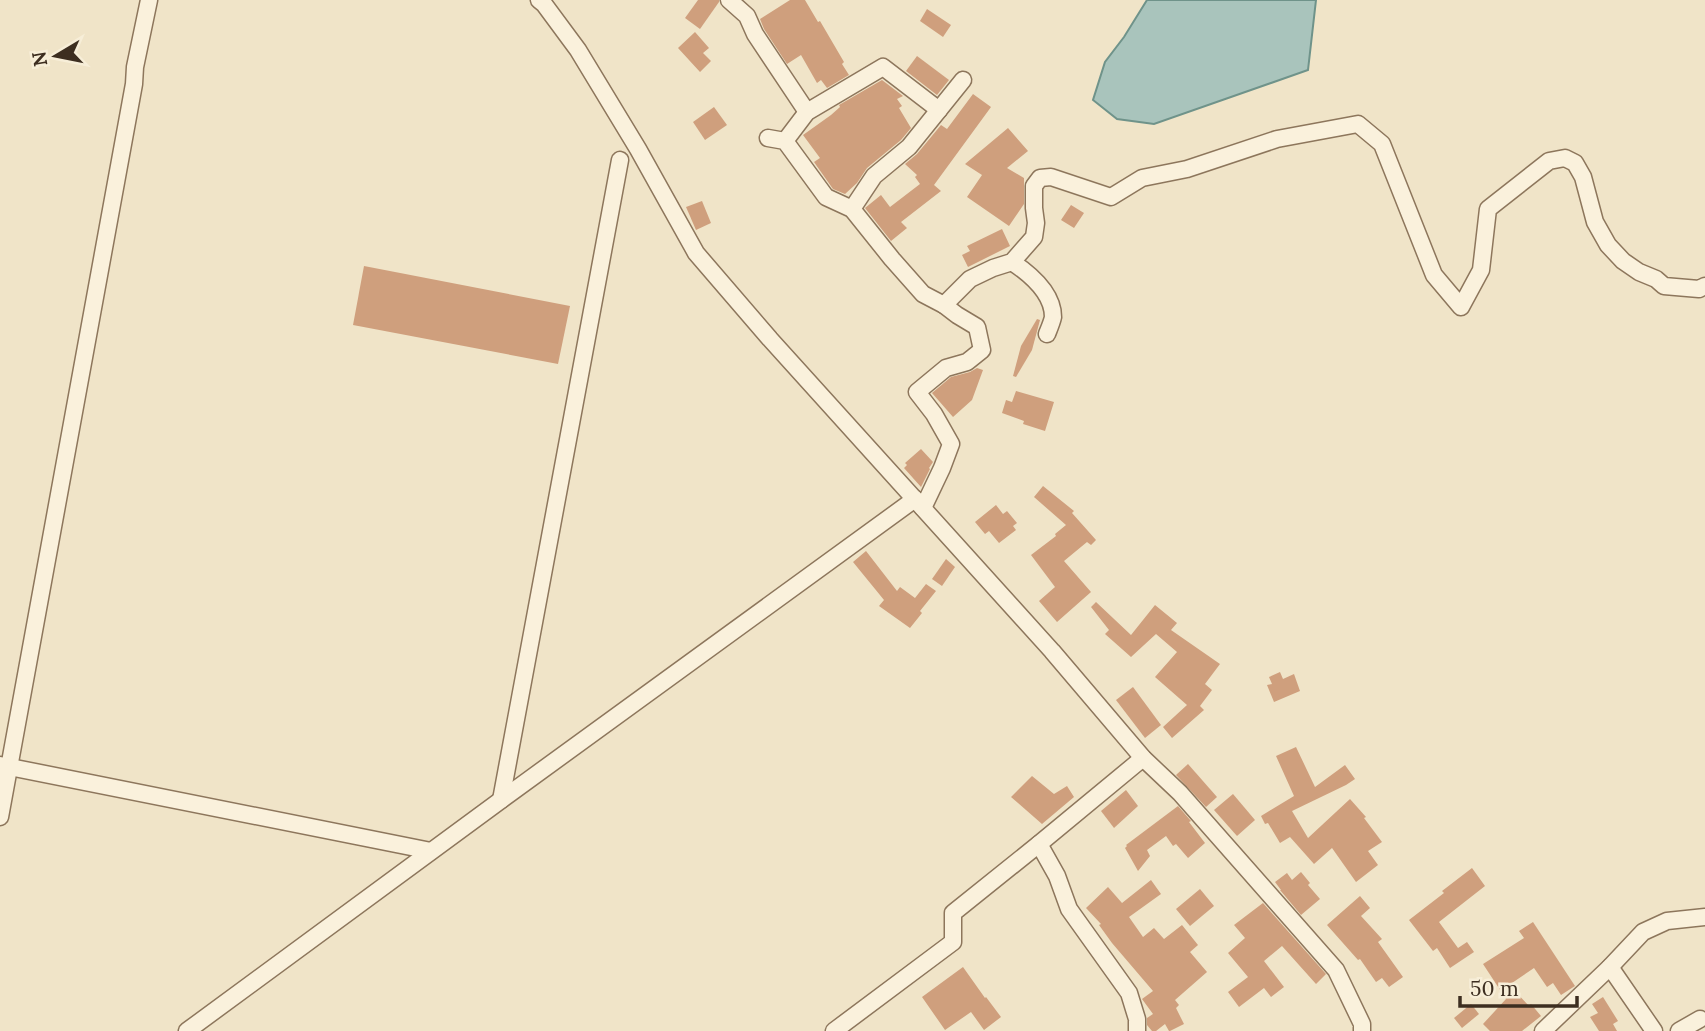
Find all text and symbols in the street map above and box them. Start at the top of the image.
north arrow [21,21,91,91]
text: N [26,49,52,68]
scale bar [1460,964,1577,1008]
text: 50 m [1470,975,1519,1002]

